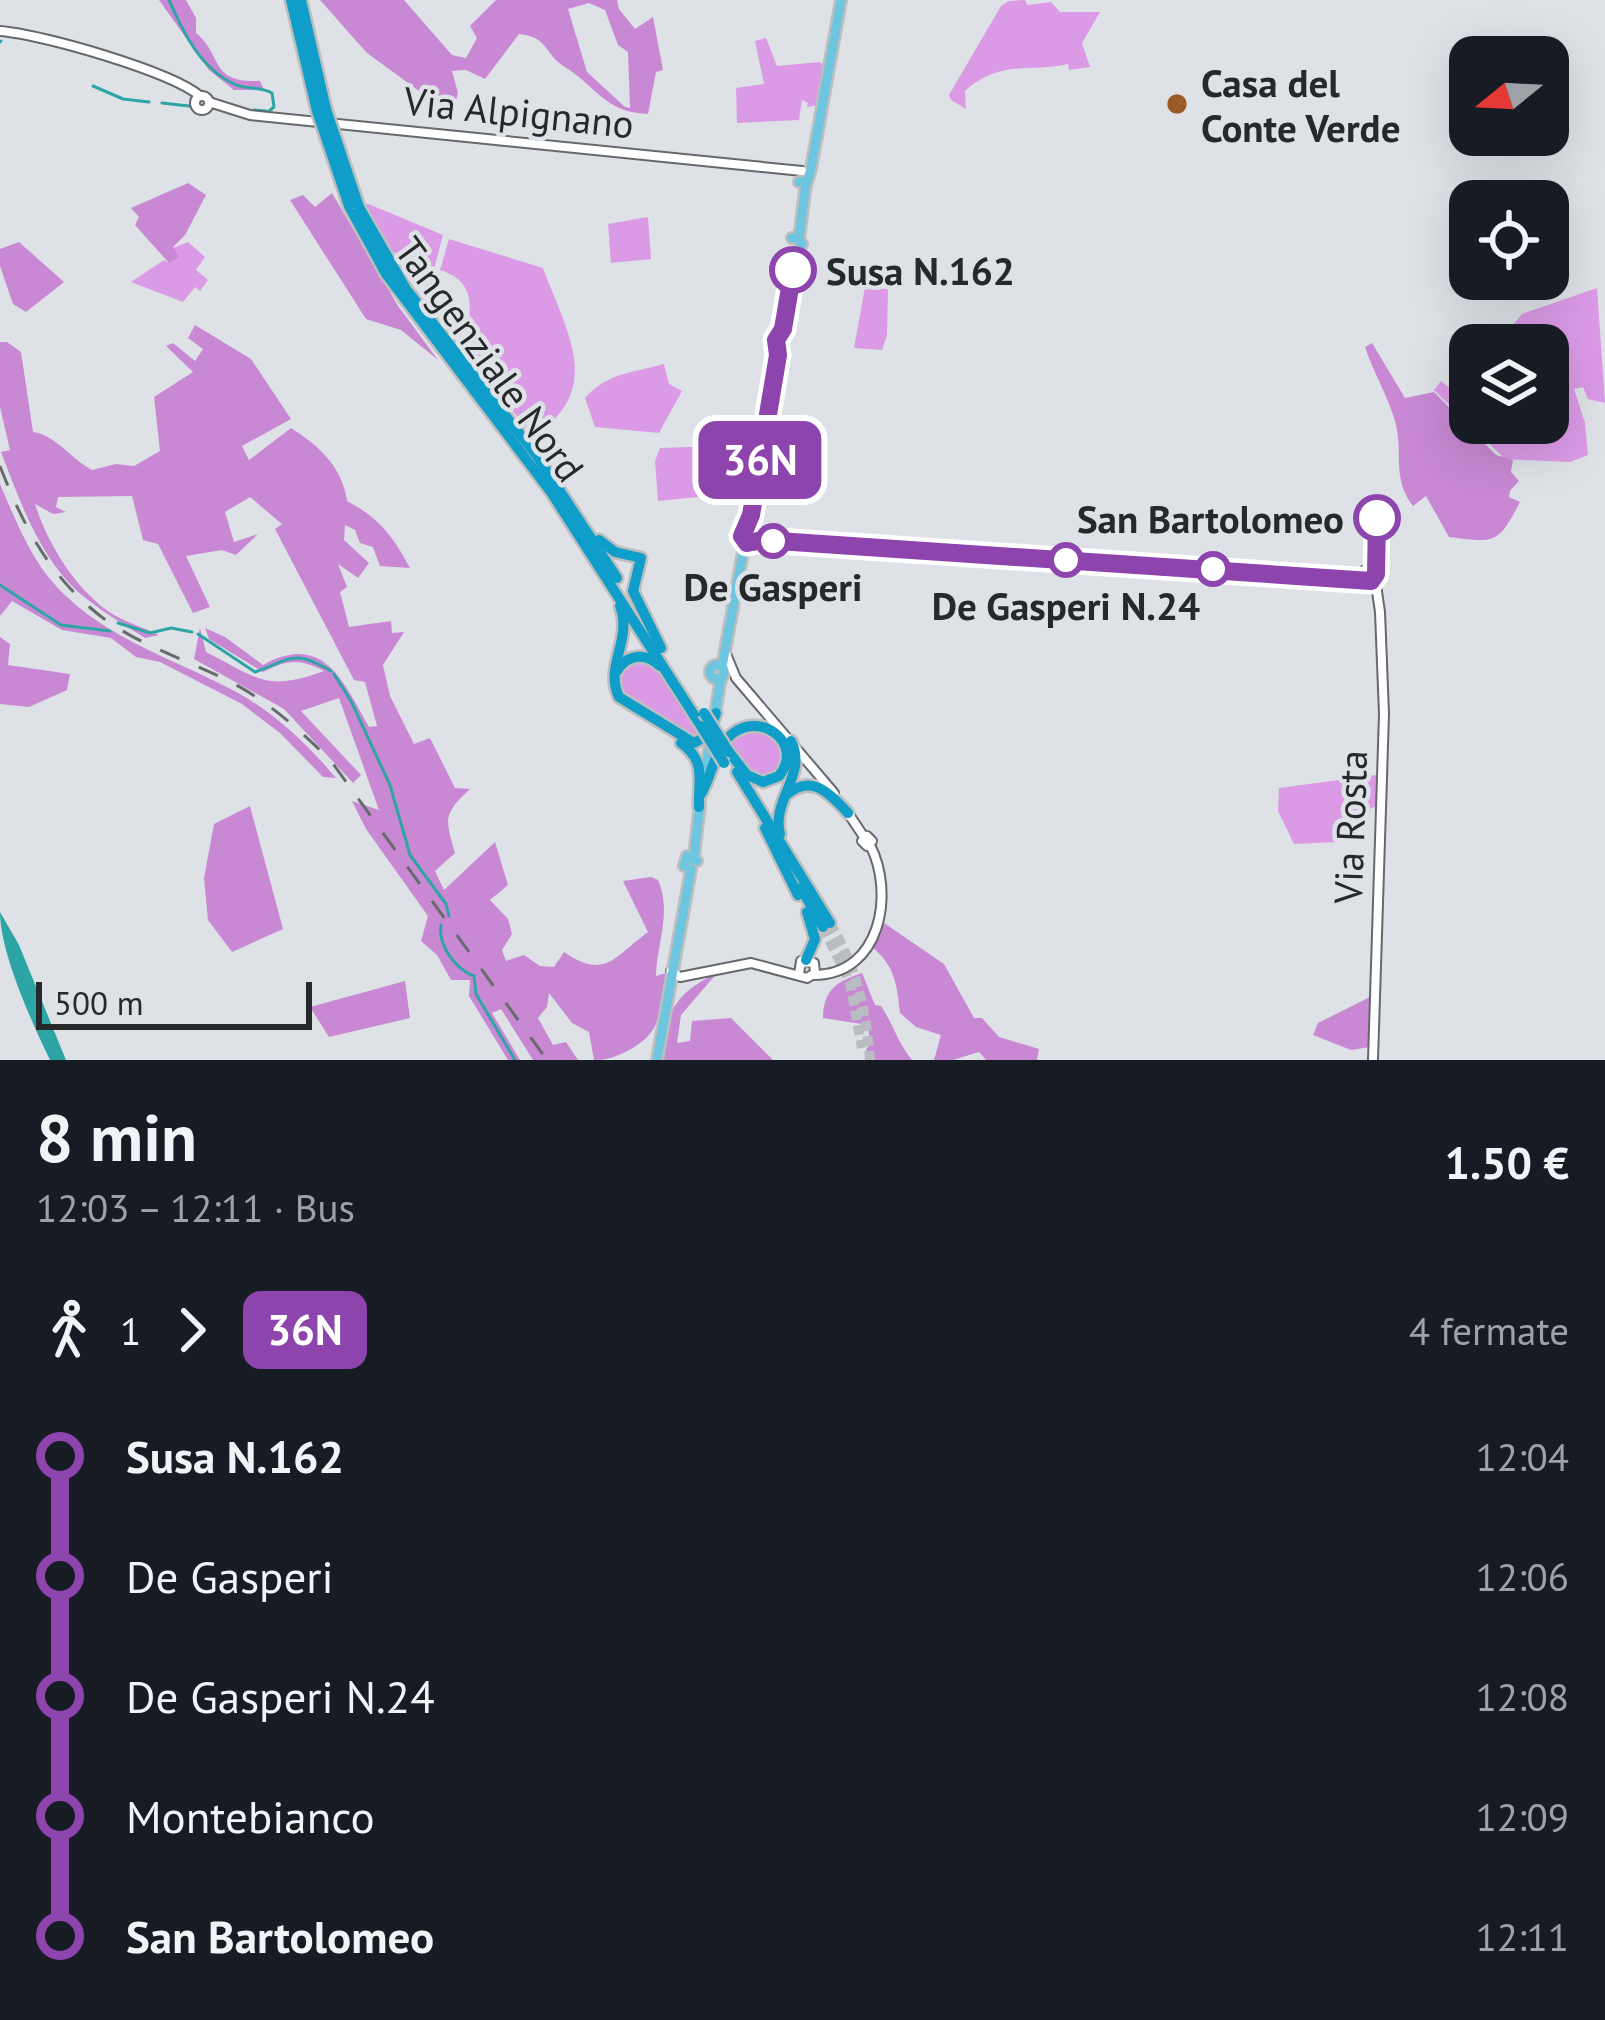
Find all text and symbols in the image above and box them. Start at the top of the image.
north arrow [1449,36,1569,156]
map controls [1449,36,1569,444]
place label: Casa del Conte Verde [1201,57,1400,153]
street label: Via Alpignano [401,74,636,149]
marker: Casa del Conte Verde [1164,91,1190,117]
button: locate [1449,180,1569,300]
street label: Tangenziale Nord [384,226,596,492]
place label: Susa N.162 [826,245,1015,296]
marker: Susa N.162 [771,248,815,292]
button: layers [1449,324,1569,444]
line badge: 36N [691,421,829,499]
text: 36N [722,432,798,487]
place label: San Bartolomeo [1077,493,1344,544]
marker: San Bartolomeo [1355,496,1399,540]
marker: De Gasperi [757,525,789,557]
marker: De Gasperi N.24 [1050,544,1082,576]
unlabelled marker [1197,553,1229,585]
place label: De Gasperi [683,561,863,612]
place label: De Gasperi N.24 [932,580,1200,631]
street label: Via Rosta [1322,749,1378,906]
scale bar [36,976,312,1029]
text: 500 m [54,981,144,1024]
text: 8 min [36,1094,197,1179]
text: 1.50 € [1444,1133,1569,1191]
text: 12:03 – 12:11 · Bus [36,1182,355,1233]
icon: walk [36,1297,102,1363]
icon: forward [159,1297,225,1363]
text: 36N [267,1302,343,1357]
text: 1 [120,1305,141,1356]
text: 4 fermate [1409,1305,1569,1356]
text: Susa N.162 [126,1427,344,1485]
text: 12:04 [1475,1431,1569,1482]
text: De Gasperi [126,1547,334,1605]
text: 12:06 [1475,1551,1569,1602]
text: De Gasperi N.24 [126,1667,435,1725]
text: 12:08 [1475,1671,1569,1722]
text: Montebianco [126,1787,375,1845]
text: 12:09 [1475,1791,1569,1842]
text: San Bartolomeo [126,1907,434,1965]
text: 12:11 [1475,1911,1569,1962]

